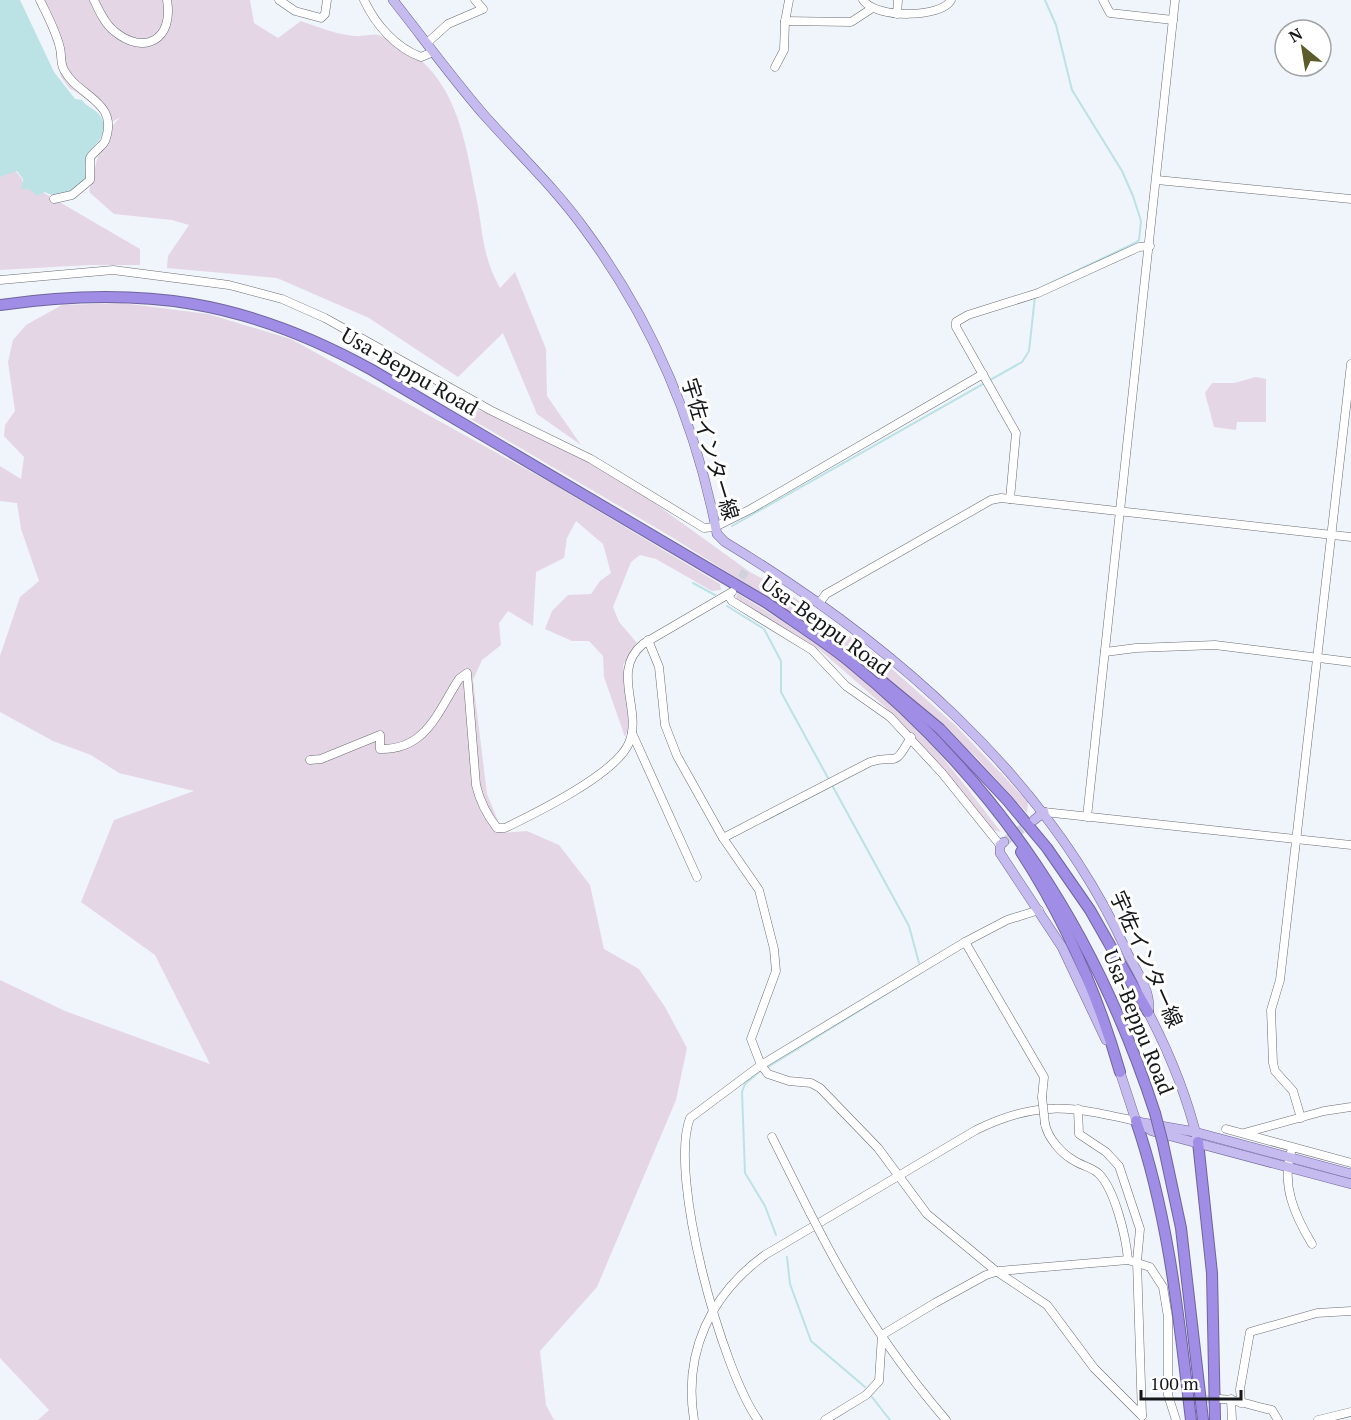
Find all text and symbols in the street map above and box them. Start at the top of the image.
north arrow [1273,18,1333,78]
text: N [1285,22,1306,48]
street label: Usa-Beppu Road [336,320,484,422]
street label: 宇佐インター線 [676,375,746,523]
street label: Usa-Beppu Road [755,568,897,682]
street label: 宇佐インター線 [1104,886,1190,1032]
street label: Usa-Beppu Road [1097,945,1181,1099]
scale bar [1141,1363,1242,1401]
text: 100 m [1150,1371,1199,1395]

